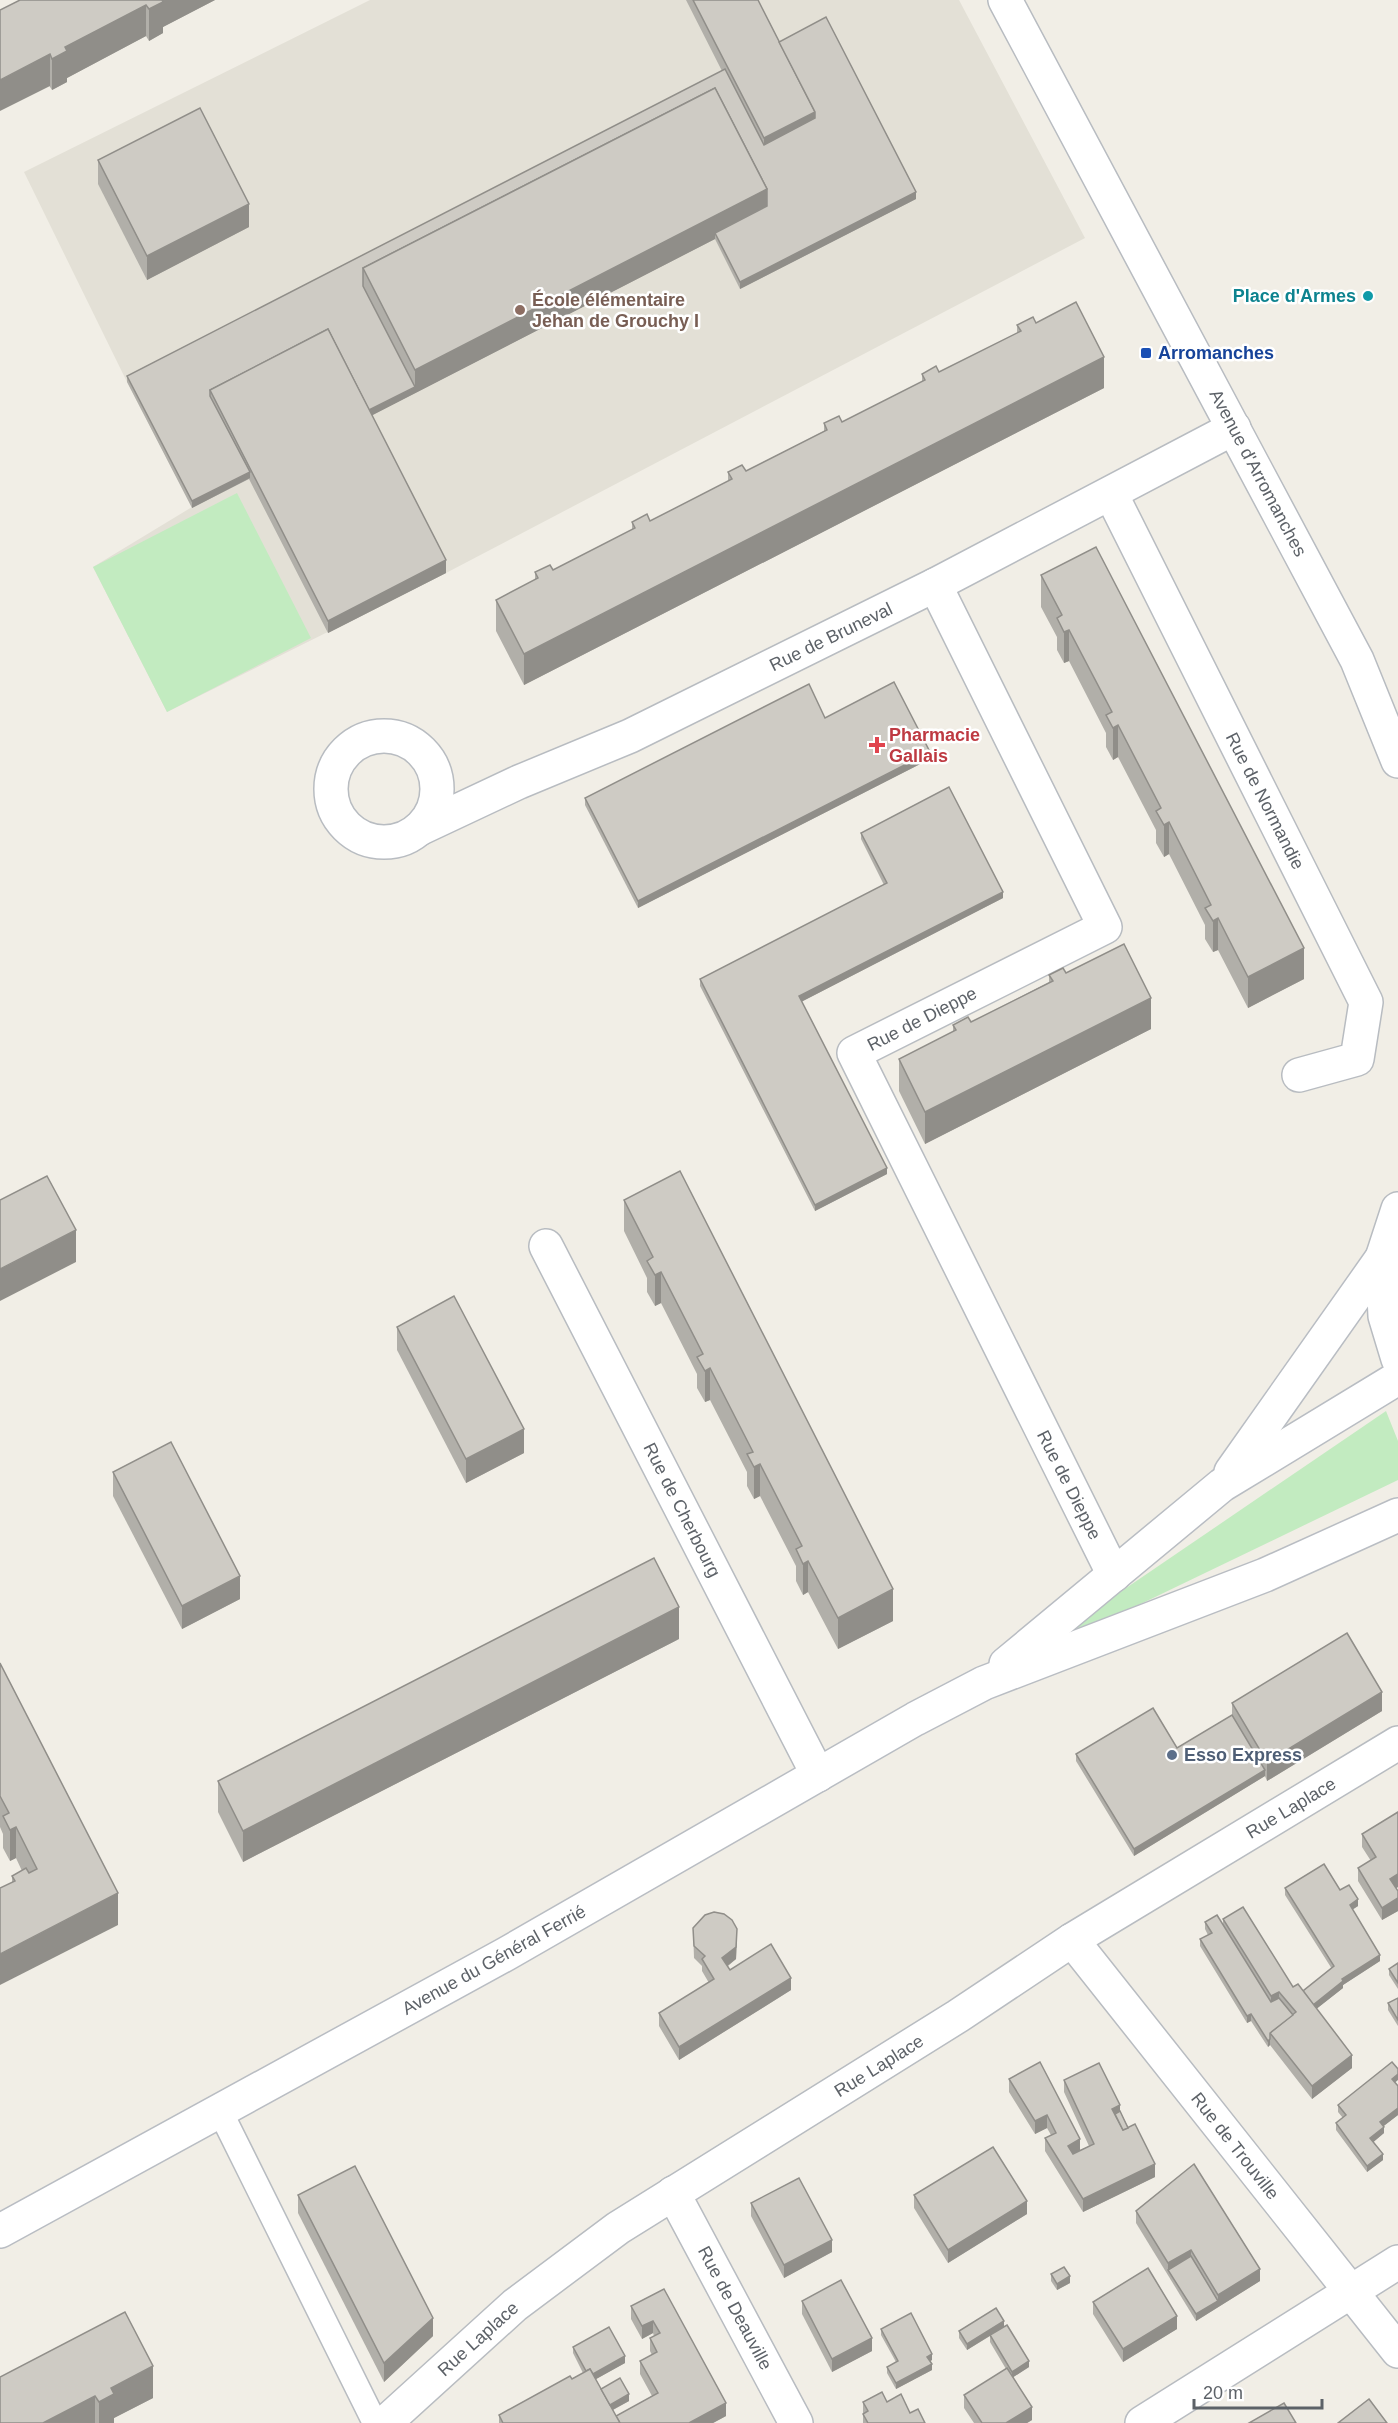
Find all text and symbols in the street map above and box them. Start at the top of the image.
place label: Place d'Armes [1233,286,1356,306]
place label: École élémentaire Jehan de Grouchy I [532,289,699,331]
marker: Place d'Armes [1361,289,1375,303]
marker: École élémentaire Jehan de Grouchy I [513,303,527,317]
place label: Arromanches [1158,343,1274,363]
marker: Arromanches [1139,346,1153,360]
street label: Avenue d'Arromanches [1205,386,1311,560]
street label: Rue de Bruneval [766,599,896,675]
place label: Pharmacie Gallais [889,725,980,766]
street label: Rue de Normandie [1222,729,1308,873]
marker: Pharmacie Gallais [870,738,884,752]
street label: Rue de Dieppe [864,983,980,1055]
street label: Rue de Dieppe [1033,1427,1105,1543]
street label: Rue de Cherbourg [639,1439,725,1581]
place label: Esso Express [1184,1745,1302,1765]
marker: Esso Express [1165,1748,1179,1762]
street label: Rue Laplace [1243,1773,1339,1843]
street label: Avenue du Général Ferrié [399,1901,589,2019]
street label: Rue Laplace [831,2031,927,2101]
street label: Rue de Trouville [1187,2089,1283,2203]
street label: Rue de Deauville [694,2243,776,2373]
street label: Rue Laplace [434,2298,522,2380]
scale bar [1194,2372,1322,2410]
text: 20 m [1203,2383,1243,2403]

